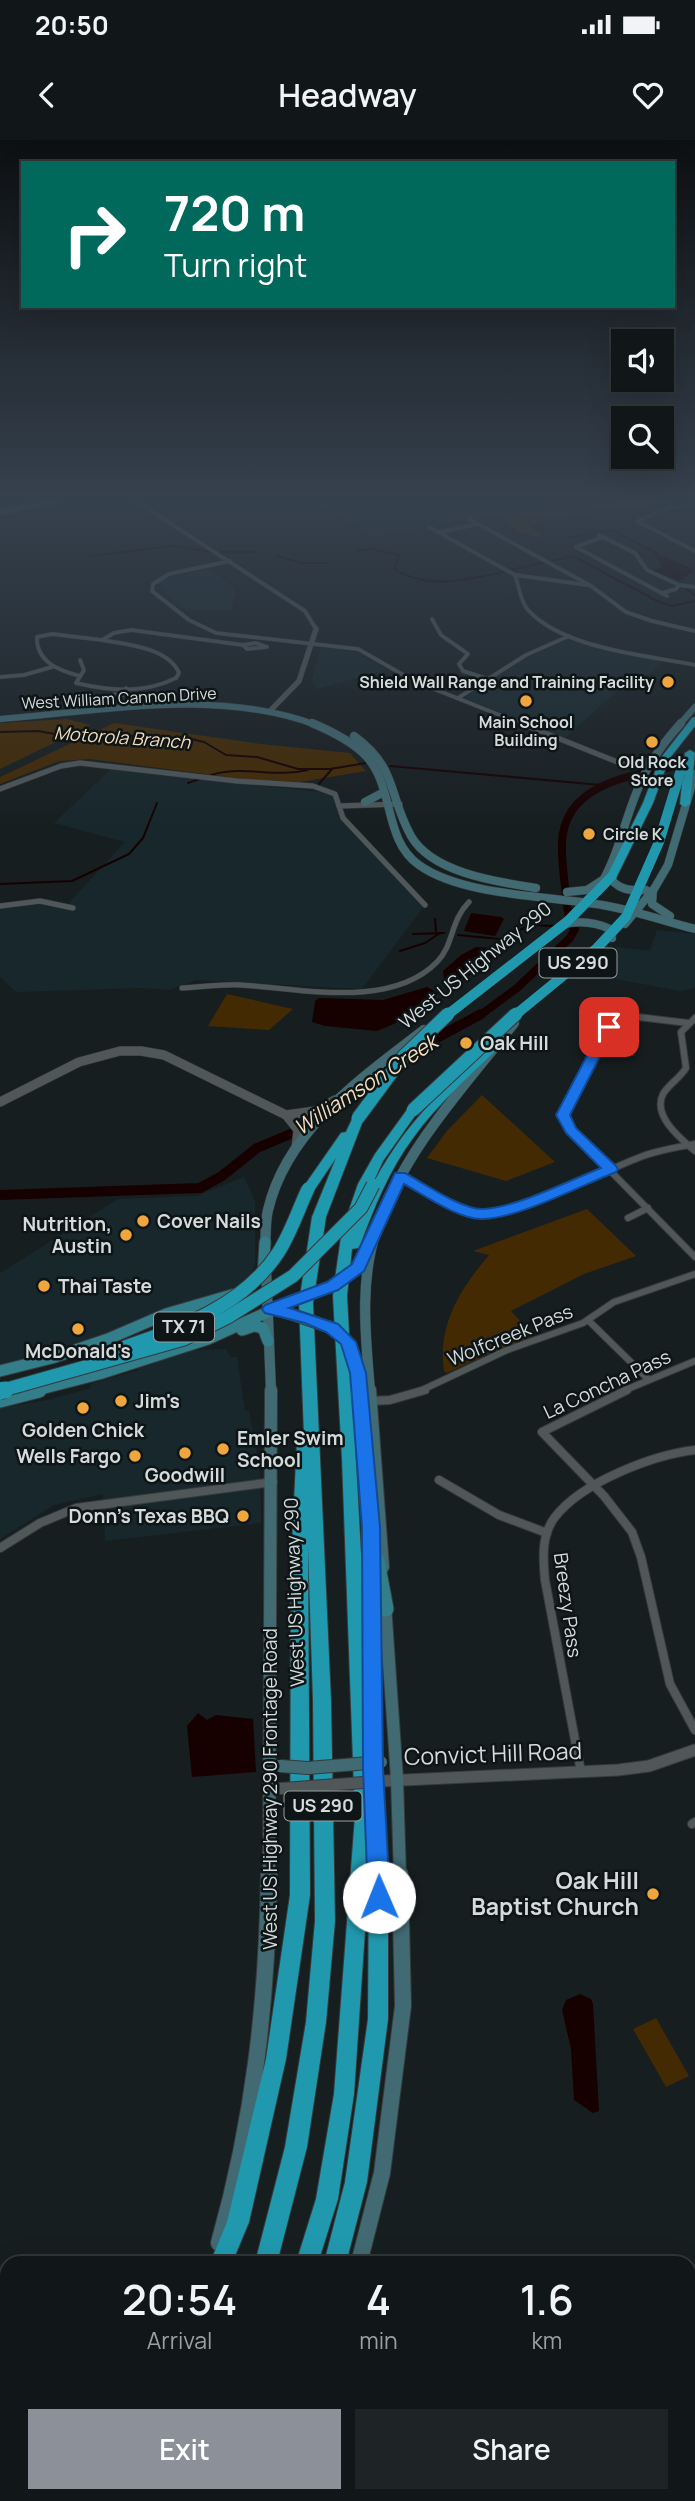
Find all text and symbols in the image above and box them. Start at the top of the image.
text: 20:50 [35,7,109,43]
text: Headway [278,73,417,117]
icon: back [28,76,66,114]
icon: heart [629,76,667,114]
text: 720 m [164,179,305,246]
icon: right [49,189,140,280]
text: Turn right [164,243,307,287]
map controls [611,329,674,469]
button: sound [611,329,674,392]
button: search [611,406,674,469]
place label: Shield Wall Range and Training Facility [359,671,654,693]
marker: Shield Wall Range and Training Facility [660,674,676,690]
street label: West William Cannon Drive [21,682,217,714]
marker: Main School Building [518,693,534,709]
place label: Main School Building [479,711,573,751]
water label: Motorola Branch [53,720,192,754]
marker: Old Rock Store [644,734,660,750]
place label: Old Rock Store [618,751,686,791]
place label: Circle K [603,823,663,845]
marker: Circle K [581,826,597,842]
street label: West US Highway 290 [393,895,557,1035]
road number: US 290 [540,948,616,978]
pin [579,997,639,1057]
icon: arrive [590,1008,628,1046]
water label: Williamson Creek [288,1026,445,1141]
place label: Oak Hill [480,1030,549,1056]
marker: Oak Hill [458,1035,474,1051]
place label: Cover Nails [157,1208,261,1234]
place label: Nutrition, Austin [22,1211,112,1259]
marker: Cover Nails [135,1213,151,1229]
marker: Nutrition, Austin [118,1227,134,1243]
place label: Thai Taste [58,1273,152,1299]
marker: Thai Taste [36,1278,52,1294]
street label: Wolfcreek Pass [444,1298,576,1372]
road number: TX 71 [154,1312,214,1342]
marker: McDonald's [70,1321,86,1337]
place label: McDonald's [25,1338,131,1364]
street label: La Concha Pass [539,1343,675,1425]
place label: Jim's [135,1388,180,1414]
marker: Jim's [113,1393,129,1409]
marker: Golden Chick [75,1400,91,1416]
place label: Golden Chick [22,1417,145,1443]
place label: Emler Swim School [237,1425,344,1473]
marker: Emler Swim School [215,1441,231,1457]
place label: Wells Fargo [16,1443,121,1469]
marker: Goodwill [177,1445,193,1461]
marker: Wells Fargo [127,1448,143,1464]
place label: Goodwill [145,1462,225,1488]
street label: West US Highway 290 [278,1497,310,1687]
place label: Donn's Texas BBQ [69,1503,229,1529]
marker: Donn's Texas BBQ [235,1508,251,1524]
street label: Breezy Pass [548,1551,588,1659]
street label: West US Highway 290 Frontage Road [257,1628,283,1950]
street label: Convict Hill Road [403,1734,583,1772]
road number: US 290 [284,1792,362,1820]
position arrow [342,1860,416,1934]
place label: Oak Hill Baptist Church [471,1864,639,1922]
marker: Oak Hill Baptist Church [645,1886,661,1902]
text: 20:54 [122,2270,237,2328]
text: 4 [366,2270,391,2328]
text: 1.6 [520,2270,574,2328]
text: Arrival [147,2324,212,2356]
text: min [359,2324,398,2356]
text: km [531,2324,562,2356]
button: Exit [28,2409,341,2489]
button: Share [355,2409,668,2489]

